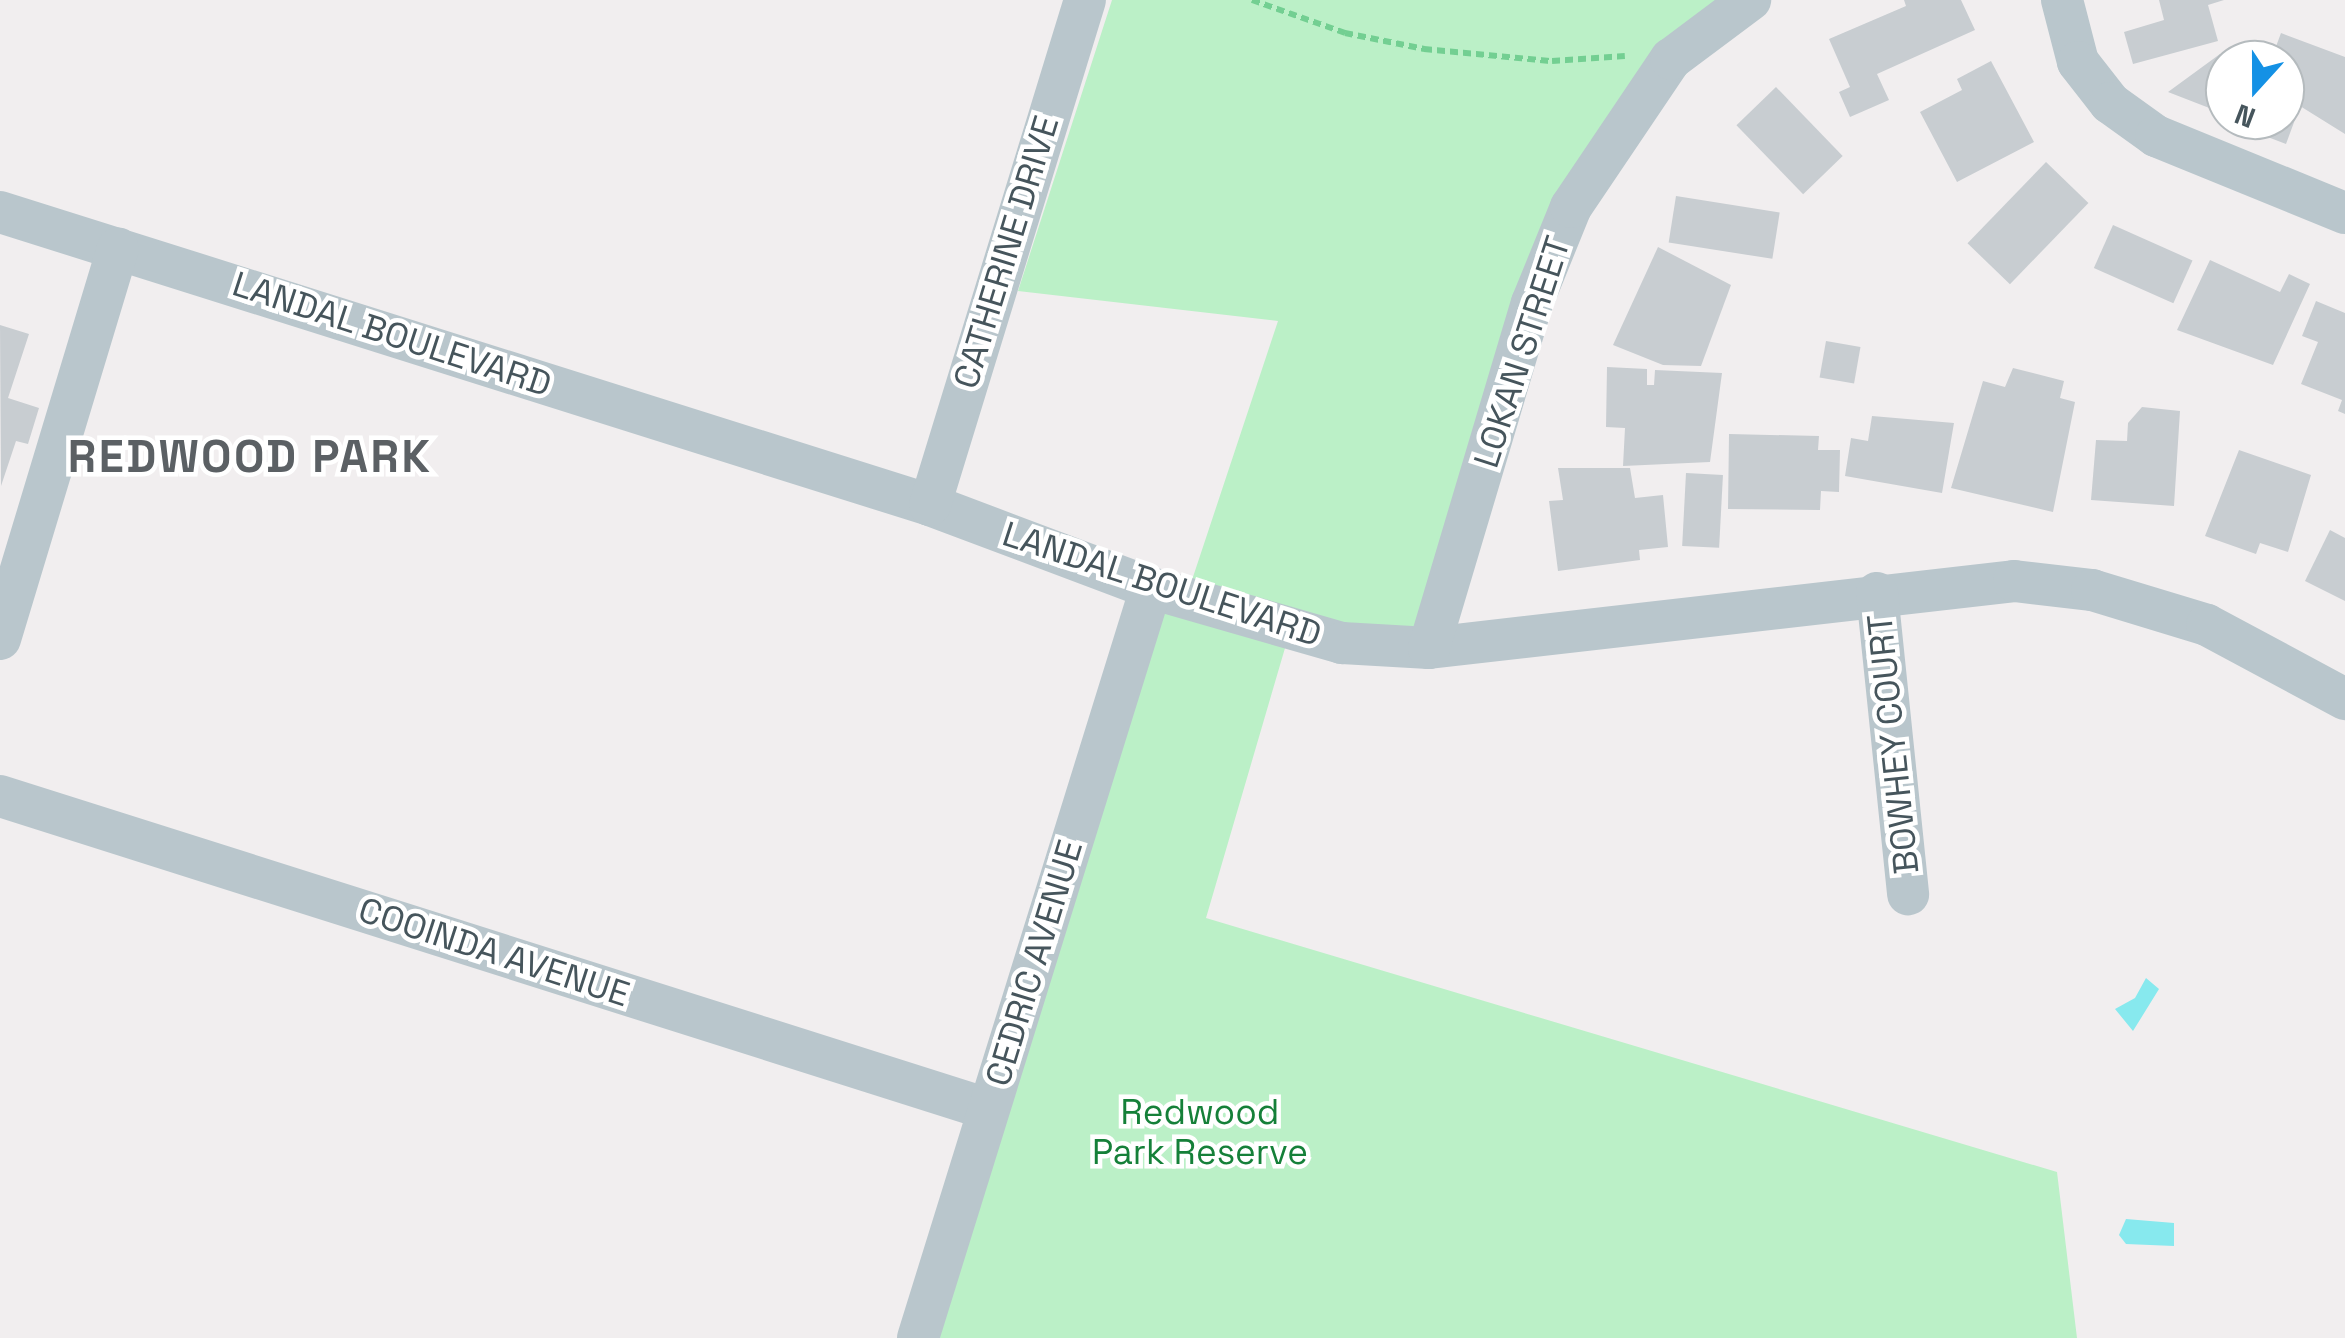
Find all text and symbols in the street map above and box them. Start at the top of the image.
north arrow [2205,40,2305,140]
text: N [2230,96,2260,136]
street label: CATHERINE DRIVE [945,111,1067,393]
street label: LOKAN STREET [1465,231,1579,473]
street label: LANDAL BOULEVARD [227,263,557,405]
district label: REDWOOD PARK [68,430,432,484]
street label: LANDAL BOULEVARD [997,513,1327,655]
street label: BOWHEY COURT [1858,612,1928,876]
street label: CEDRIC AVENUE [977,835,1091,1091]
street label: COOINDA AVENUE [353,888,635,1016]
park label: Redwood Park Reserve [1092,1091,1308,1173]

